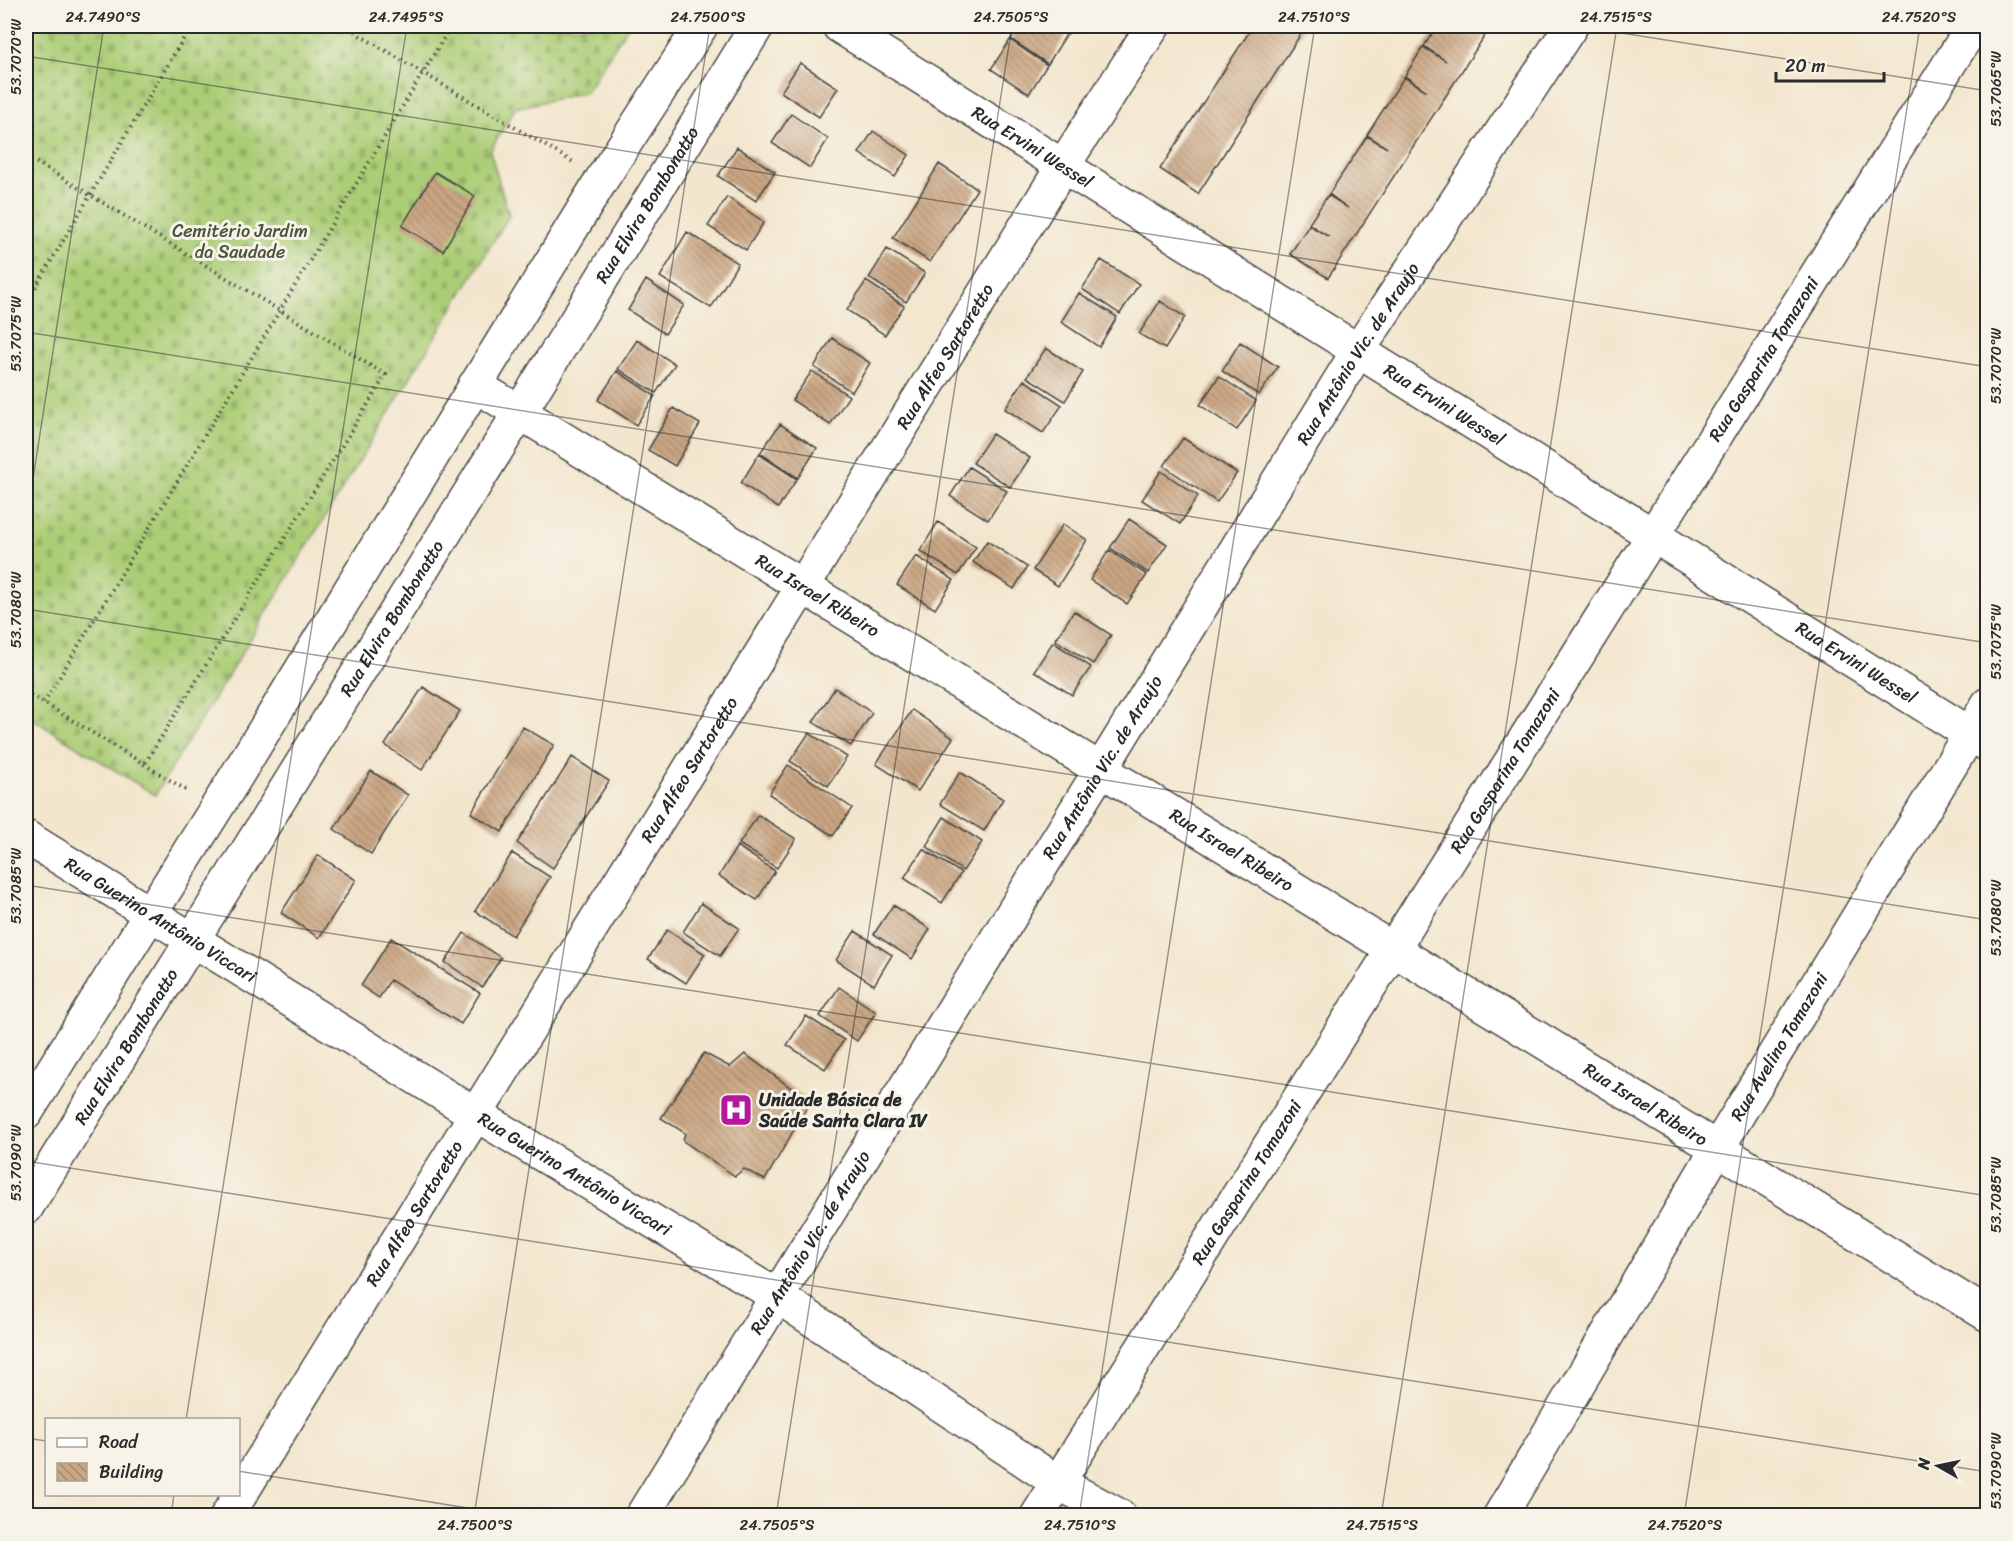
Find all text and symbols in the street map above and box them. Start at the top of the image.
text: 24.7490°S [65,4,141,30]
text: 24.7495°S [369,4,444,30]
text: 24.7500°S [670,4,746,30]
text: 24.7505°S [974,4,1049,30]
text: 24.7510°S [1278,4,1351,30]
text: 24.7515°S [1580,4,1652,30]
text: 24.7520°S [1882,4,1957,30]
text: 53.7070°W [3,19,29,95]
scale bar [1776,45,1884,83]
text: 20 m [1785,50,1825,82]
text: 53.7065°W [1983,51,2009,127]
street label: Rua Ervini Wessel [965,97,1100,198]
street label: Rua Elvira Bombonatto [587,120,708,290]
park label: Cemitério Jardim da Saudade [172,215,308,268]
street label: Rua Antônio Vic. de Araujo [1288,256,1428,452]
street label: Rua Gasparina Tomazoni [1700,270,1828,448]
street label: Rua Alfeo Sartoretto [888,277,1003,436]
text: 53.7075°W [3,296,29,372]
text: 53.7070°W [1983,328,2009,404]
street label: Rua Ervini Wessel [1377,355,1512,455]
street label: Rua Elvira Bombonatto [331,534,453,703]
street label: Rua Israel Ribeiro [749,545,886,646]
text: 53.7080°W [3,571,29,648]
text: 53.7075°W [1983,604,2009,680]
street label: Rua Ervini Wessel [1789,612,1924,713]
street label: Rua Antônio Vic. de Araujo [1033,669,1171,866]
street label: Rua Gasparina Tomazoni [1441,681,1570,860]
street label: Rua Alfeo Sartoretto [632,690,747,849]
street label: Rua Israel Ribeiro [1163,799,1300,901]
text: 53.7085°W [3,847,29,924]
street label: Rua Guerino Antônio Viccari [58,848,264,992]
text: 53.7080°W [1983,879,2009,956]
street label: Rua Elvira Bombonatto [65,962,187,1131]
street label: Rua Avelino Tomazoni [1721,965,1838,1128]
street label: Rua Israel Ribeiro [1577,1054,1714,1155]
place label: Unidade Básica de Saúde Santa Clara IV [758,1084,929,1137]
hospital icon: Unidade Básica de Saúde Santa Clara IV [718,1092,754,1128]
street label: Rua Gasparina Tomazoni [1183,1093,1311,1271]
street label: Rua Guerino Antônio Viccari [472,1103,679,1245]
text: 53.7090°W [3,1124,29,1201]
street label: Rua Alfeo Sartoretto [357,1134,472,1293]
street label: Rua Antônio Vic. de Araujo [741,1144,879,1341]
text: 53.7085°W [1983,1156,2009,1233]
legend [45,1418,240,1496]
text: Road [99,1426,139,1458]
text: 53.7090°W [1983,1432,2009,1509]
north arrow [1908,1436,1968,1496]
text: N [1908,1455,1939,1472]
text: Building [99,1456,163,1488]
text: 24.7500°S [437,1512,513,1538]
text: 24.7505°S [740,1512,815,1538]
text: 24.7510°S [1044,1512,1117,1538]
text: 24.7515°S [1346,1512,1418,1538]
text: 24.7520°S [1648,1512,1723,1538]

